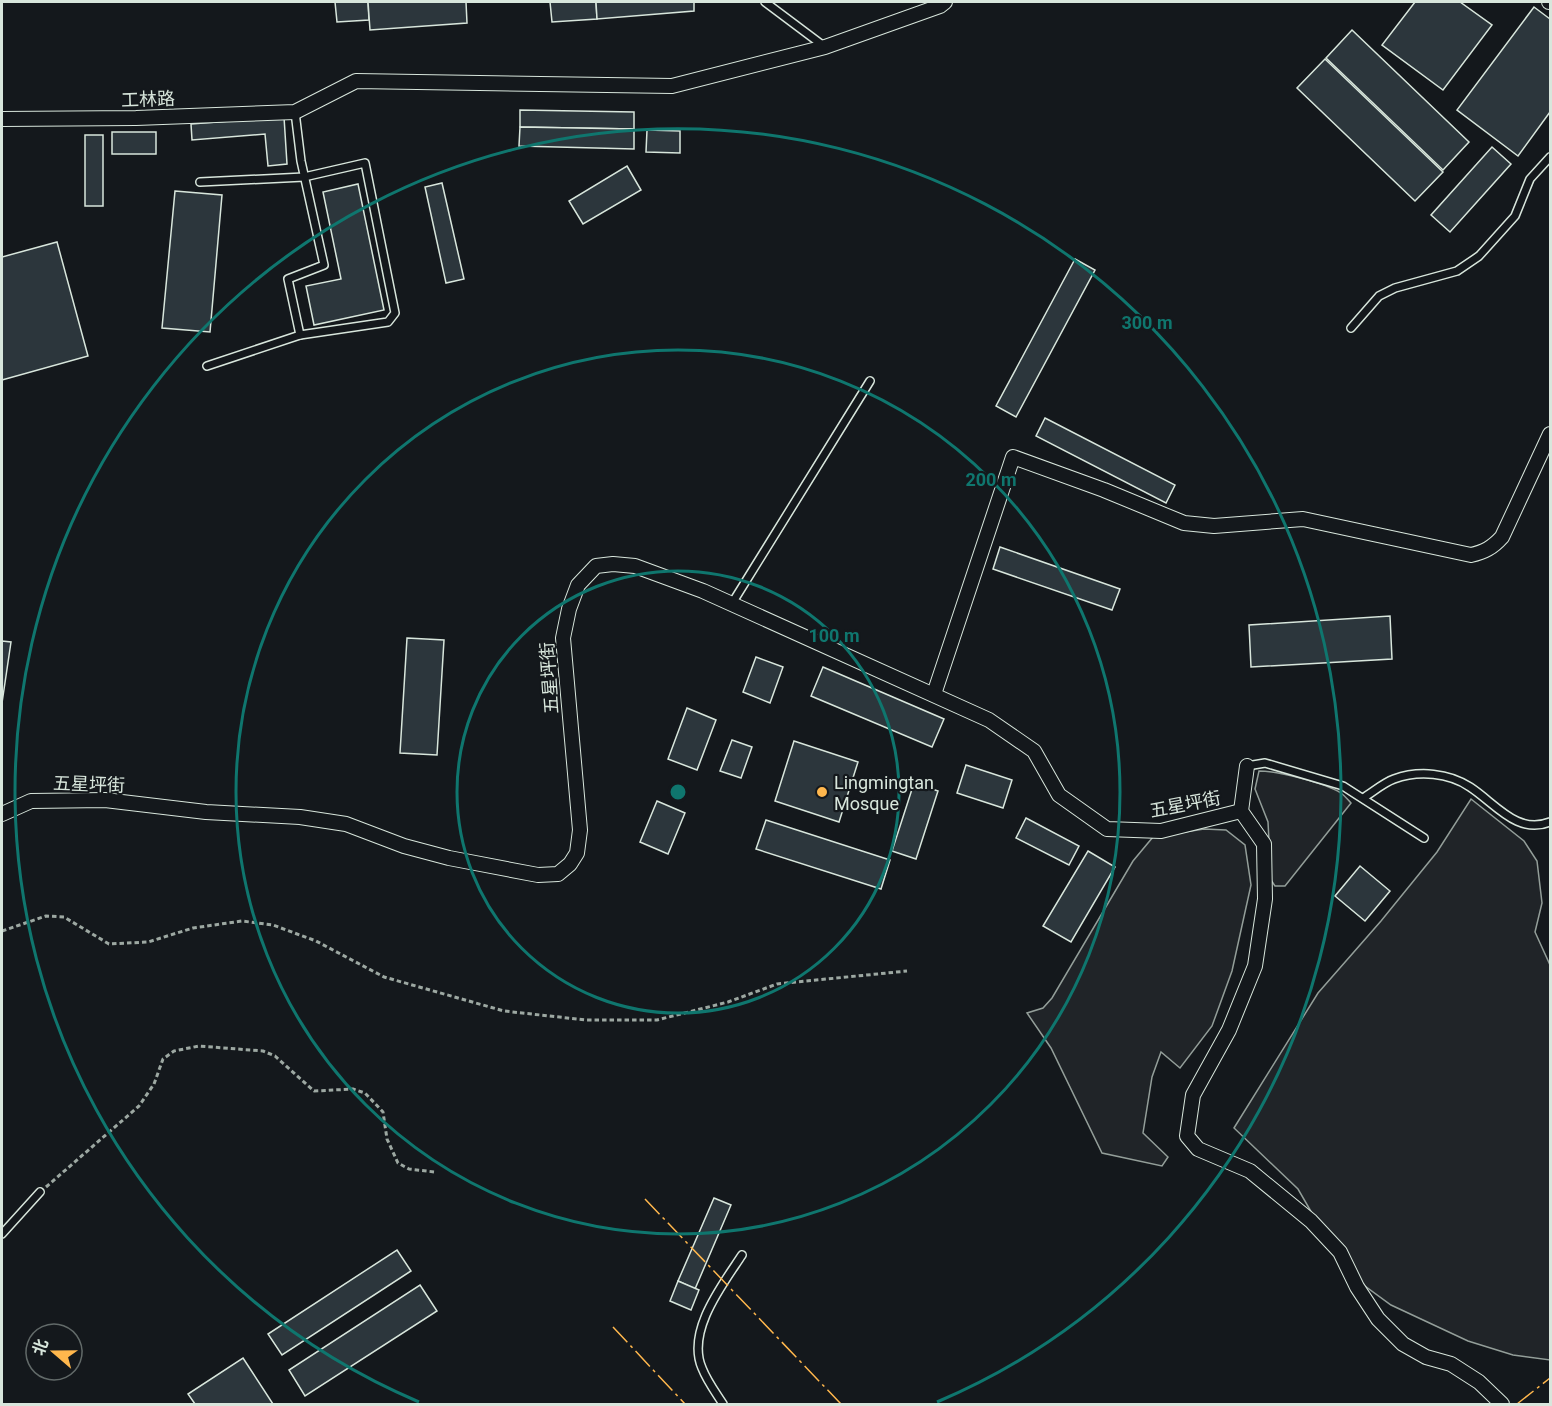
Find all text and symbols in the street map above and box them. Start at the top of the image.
street label: 工林路 [121,88,175,110]
text: 300 m [1121,312,1173,333]
text: 200 m [965,469,1017,490]
text: 100 m [808,625,860,646]
street label: 五星坪街 [536,641,562,715]
street label: 五星坪街 [53,772,125,796]
place label: Lingmingtan Mosque [834,772,934,814]
centre of rings [668,782,688,802]
marker: Lingmingtan Mosque [815,785,829,799]
street label: 五星坪街 [1148,787,1222,821]
north arrow [24,1322,84,1382]
text: 北 [29,1336,52,1358]

